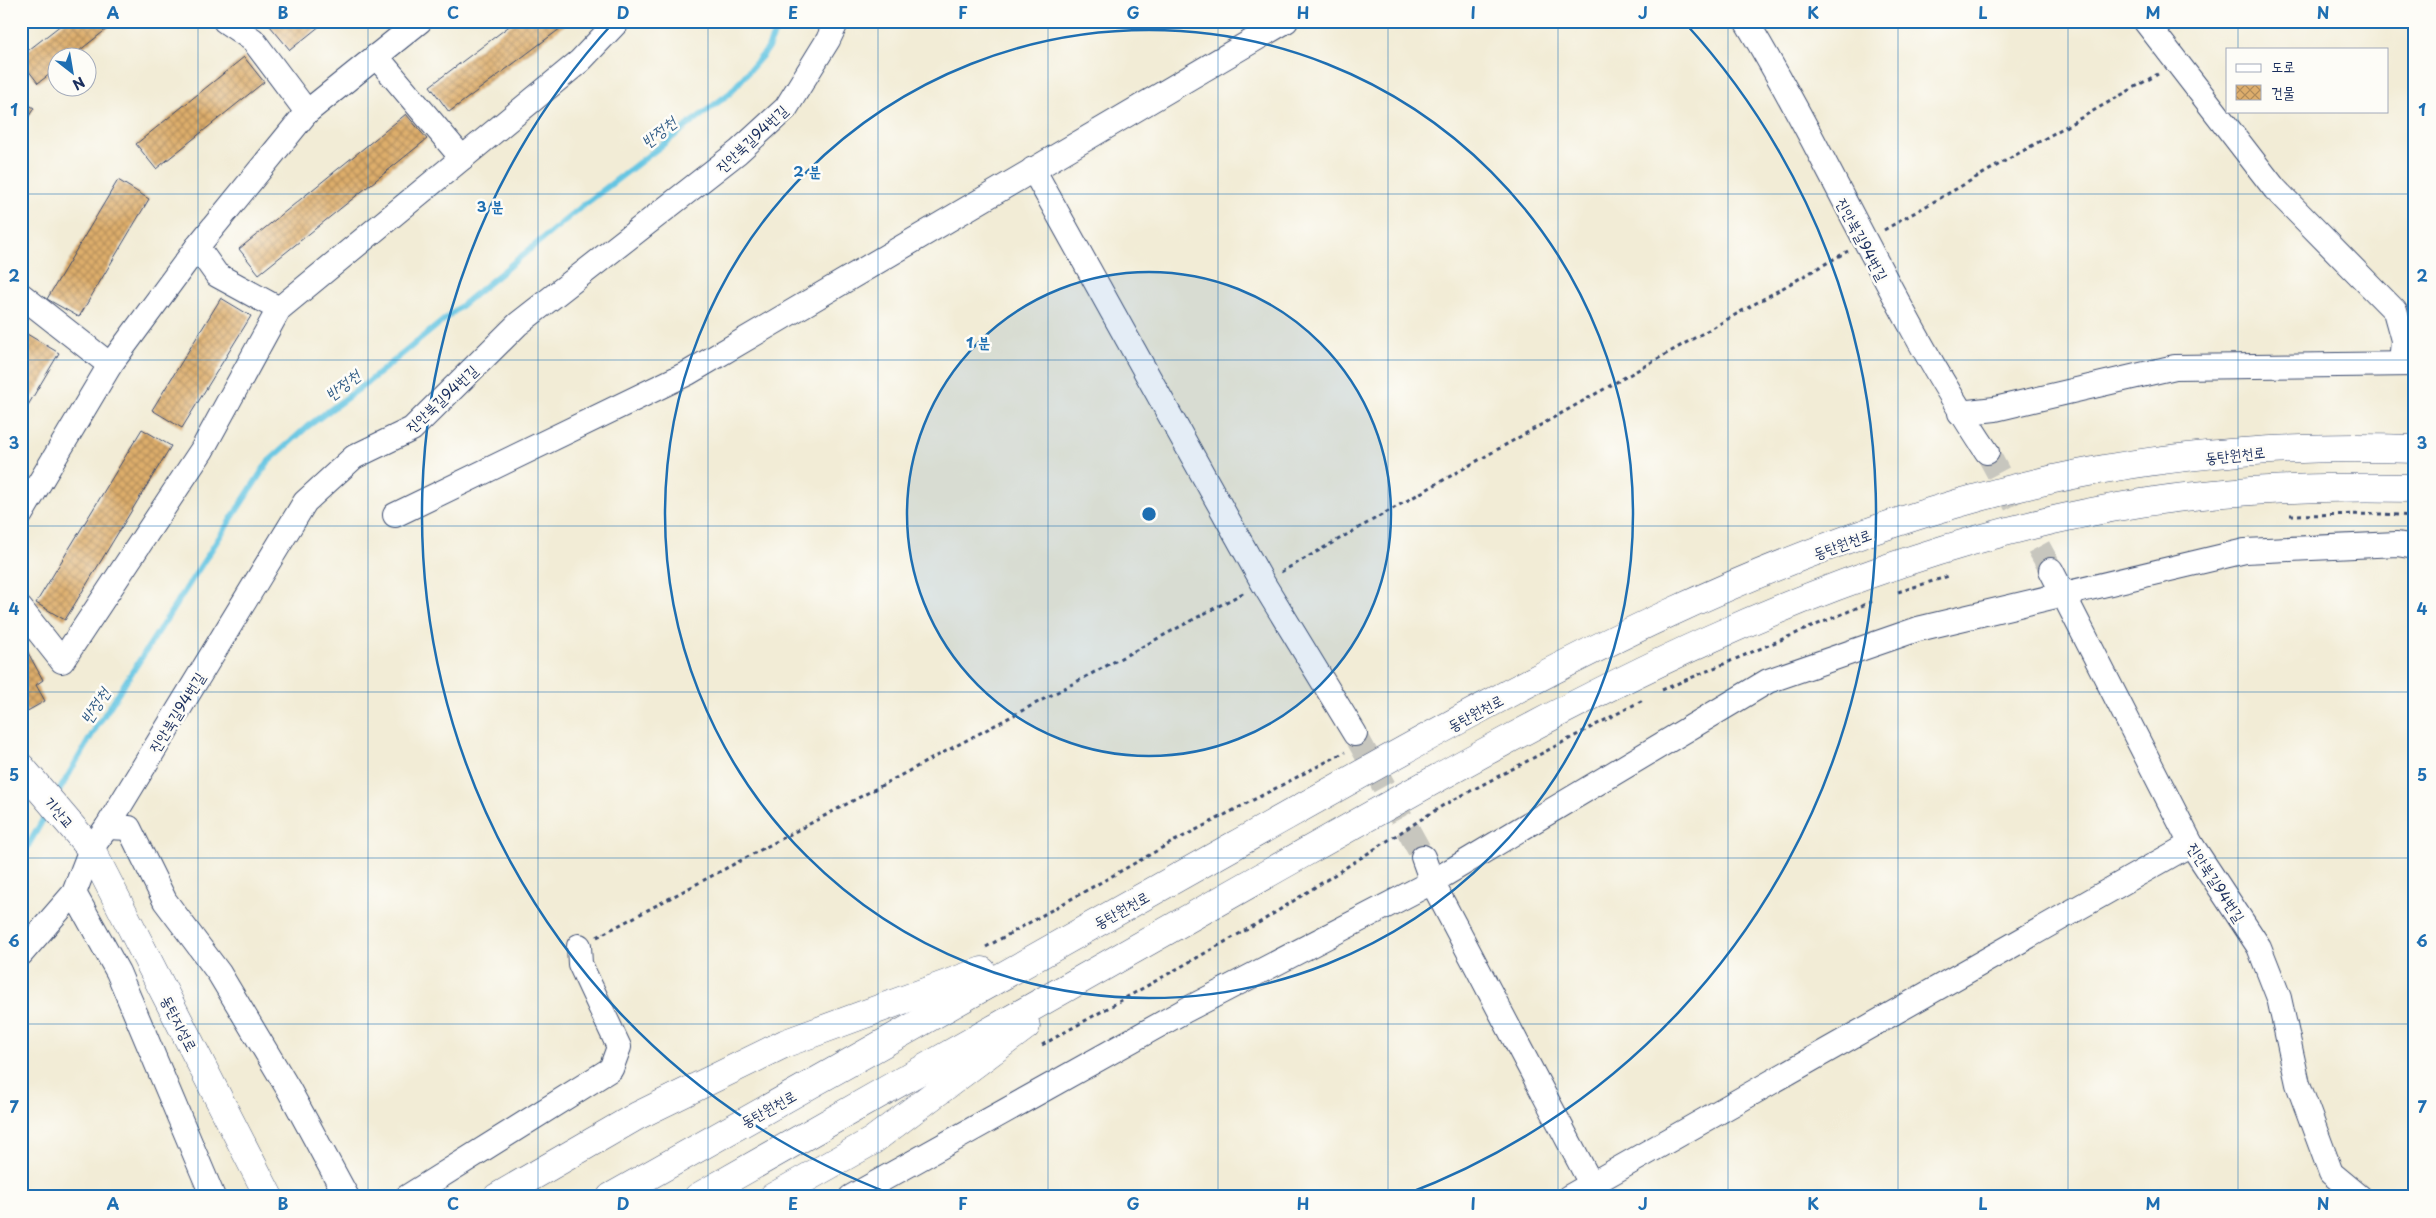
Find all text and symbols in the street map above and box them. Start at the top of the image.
text: A [107,0,120,24]
text: B [278,0,289,24]
text: C [447,0,459,24]
text: D [617,0,629,24]
text: E [788,0,798,24]
text: F [958,0,968,24]
text: G [1126,0,1140,24]
text: H [1297,0,1309,24]
text: I [1470,0,1476,24]
text: J [1638,0,1648,24]
text: K [1807,0,1819,24]
text: L [1978,0,1988,24]
text: M [2145,0,2161,24]
text: N [2317,0,2329,24]
north arrow [48,48,98,98]
legend [2226,48,2388,112]
text: 도로 [2271,54,2295,77]
text: N [69,72,89,95]
text: 건물 [2271,80,2295,103]
text: 1 [10,97,18,121]
text: 1 [2418,97,2426,121]
street label: 진안북길94번길 [710,99,792,177]
water label: 반정천 [635,108,682,152]
text: 2 분 [793,159,821,182]
street label: 진안북길94번길 [1831,193,1895,285]
text: 3 분 [477,194,503,217]
text: 2 [8,263,20,287]
text: 2 [2416,263,2428,287]
text: 1 분 [966,330,990,353]
street label: 진안북길94번길 [400,359,482,437]
water label: 반정천 [319,362,366,405]
text: 3 [9,430,19,454]
text: 3 [2417,430,2427,454]
street label: 동탄원천로 [2204,439,2266,469]
centre of rings [1140,505,1158,523]
street label: 동탄원천로 [1810,522,1874,564]
text: 4 [9,596,20,620]
text: 4 [2417,596,2428,620]
street label: 진안북길94번길 [142,667,210,757]
water label: 반정천 [73,680,116,728]
street label: 동탄원천로 [1443,688,1507,736]
text: 5 [9,762,19,786]
text: 5 [2417,762,2427,786]
street label: 기산교 [39,791,81,833]
street label: 진안북길94번길 [2183,838,2251,926]
street label: 동탄원천로 [1089,884,1153,934]
text: 6 [8,928,20,952]
text: 6 [2416,928,2428,952]
street label: 동탄지성로 [156,991,204,1055]
street label: 동탄원천로 [736,1083,800,1133]
text: 7 [9,1094,19,1118]
text: 7 [2417,1094,2427,1118]
text: A [107,1191,120,1215]
text: B [278,1191,289,1215]
text: C [447,1191,459,1215]
text: D [617,1191,629,1215]
text: E [788,1191,798,1215]
text: F [958,1191,968,1215]
text: G [1126,1191,1140,1215]
text: H [1297,1191,1309,1215]
text: I [1470,1191,1476,1215]
text: J [1638,1191,1648,1215]
text: K [1807,1191,1819,1215]
text: L [1978,1191,1988,1215]
text: M [2145,1191,2161,1215]
text: N [2317,1191,2329,1215]

